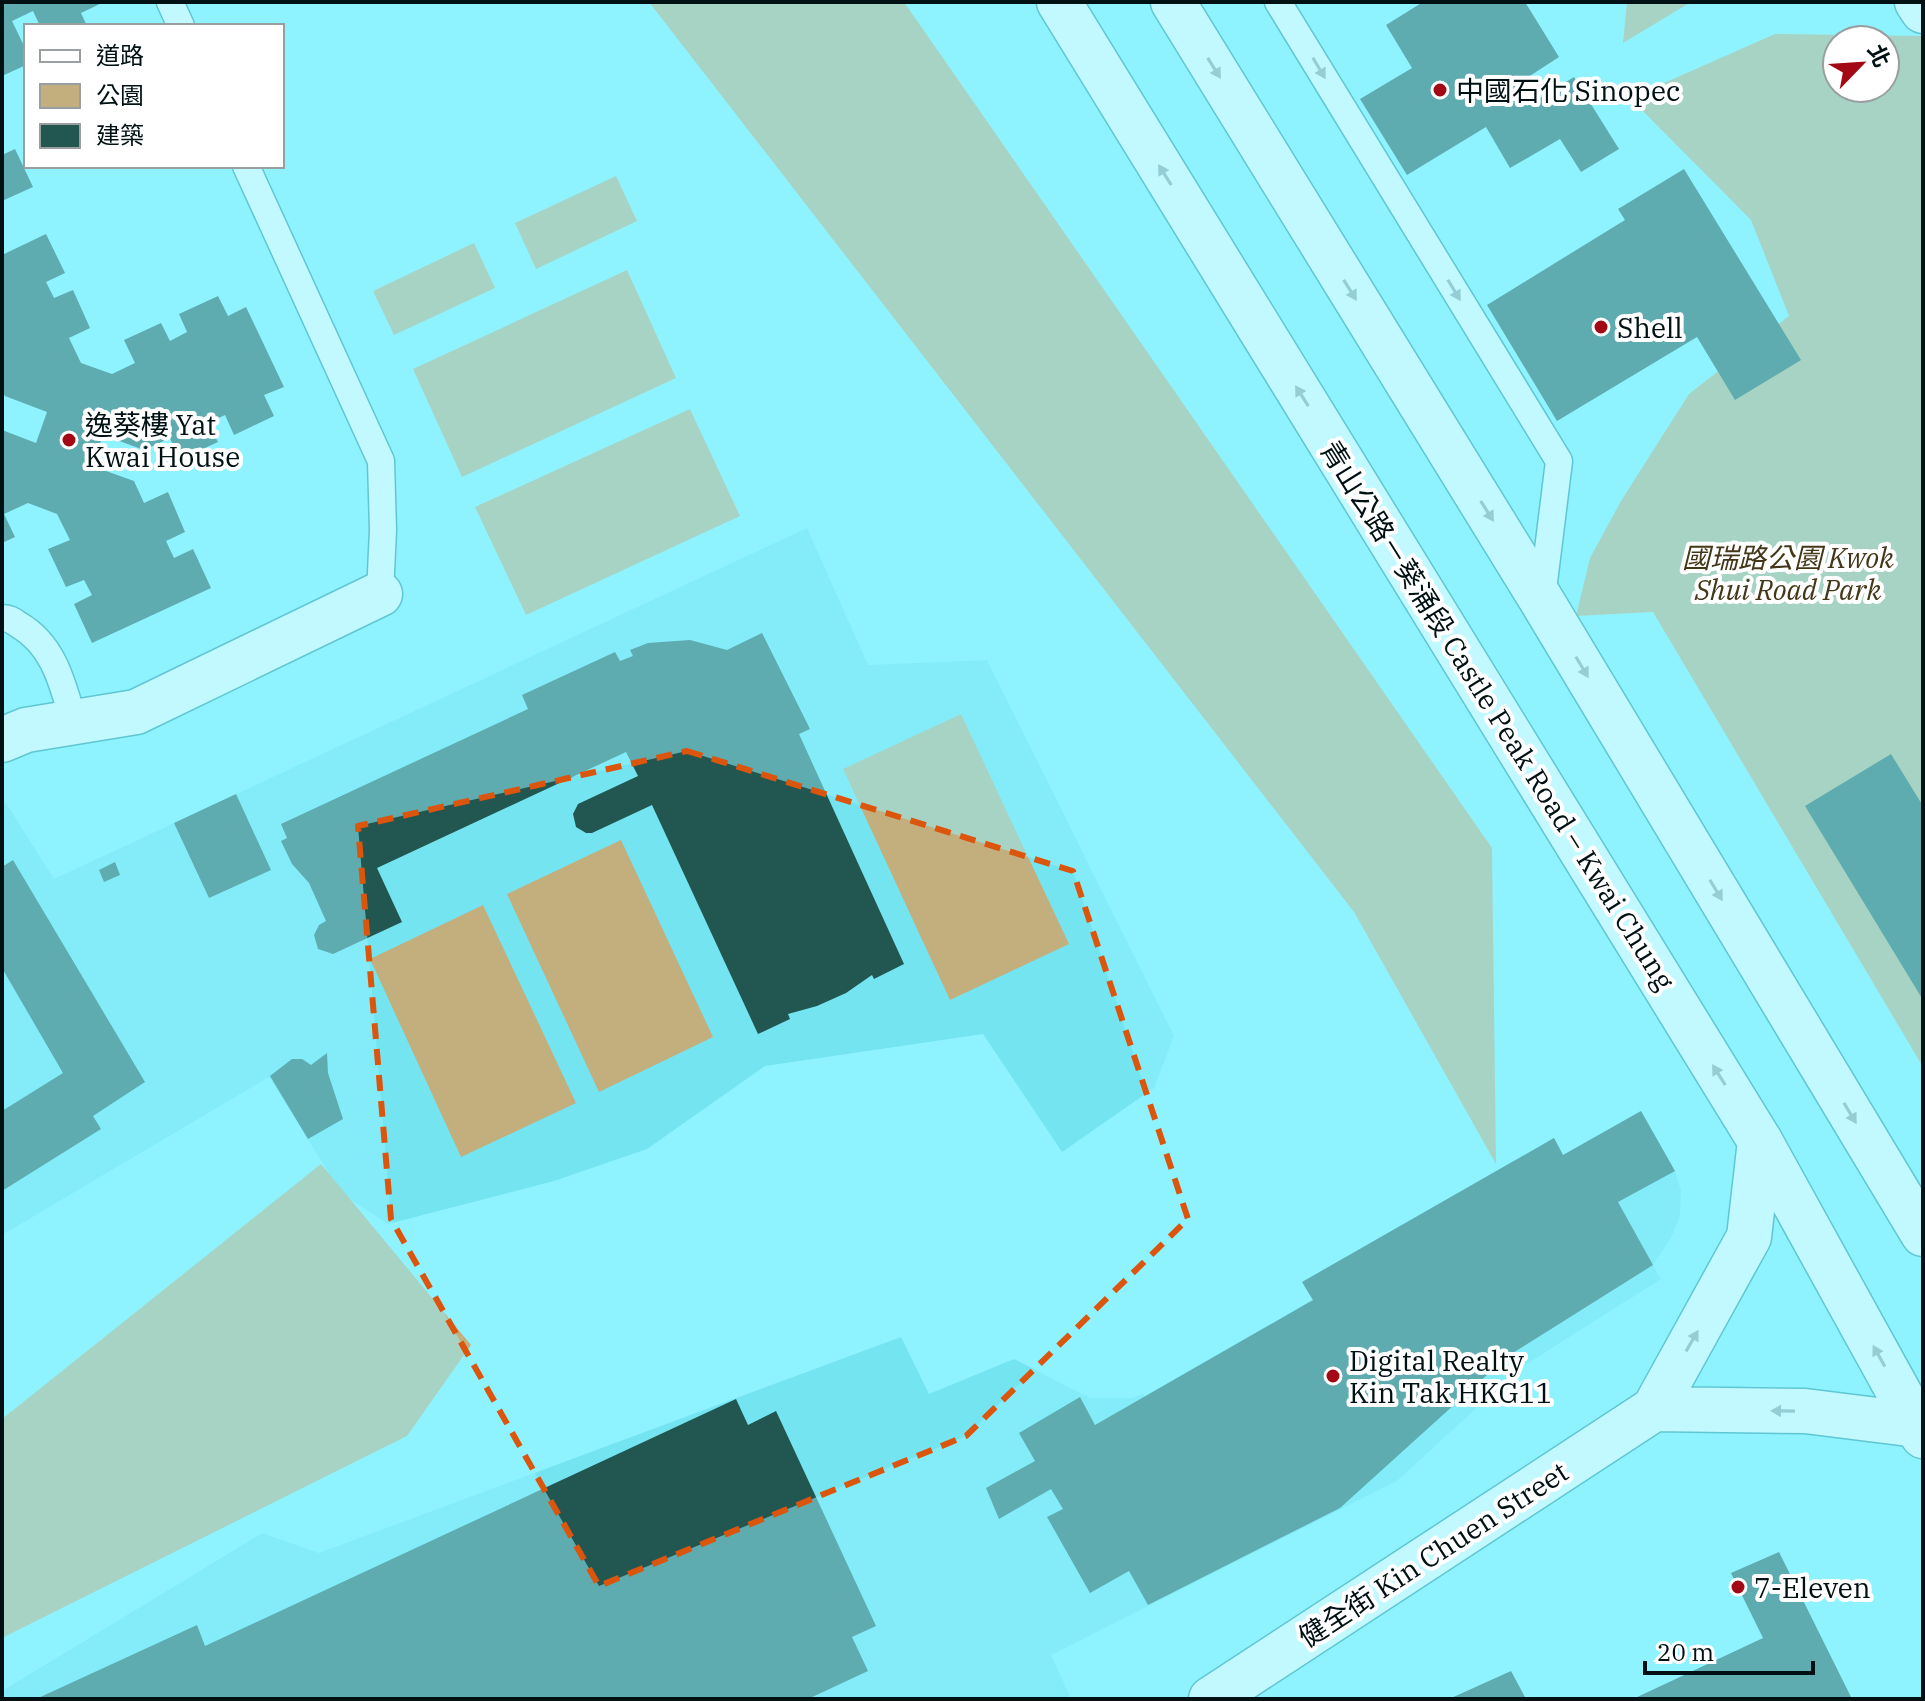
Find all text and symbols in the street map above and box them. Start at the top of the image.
legend [24,24,284,168]
north arrow [1821,24,1901,104]
text: 道路 [96,39,144,71]
text: 北 [1862,39,1897,71]
one-way arrow [1207,57,1221,79]
one-way arrow [1311,57,1326,80]
place label: 中國石化 Sinopec [1456,72,1680,109]
text: 公園 [96,79,144,111]
marker: 中國石化 Sinopec [1431,81,1449,99]
text: 建築 [96,119,144,151]
one-way arrow [1159,164,1173,186]
one-way arrow [1343,279,1357,301]
one-way arrow [1447,279,1461,301]
place label: Shell [1617,309,1683,346]
marker: Shell [1592,318,1610,336]
one-way arrow [1295,385,1309,407]
place label: 逸葵樓 Yat Kwai House [85,406,240,475]
marker: 逸葵樓 Yat Kwai House [60,431,78,449]
street label: 青山公路－葵涌段 Castle Peak Road – Kwai Chung [1312,433,1684,997]
one-way arrow [1479,500,1493,522]
park label: 國瑞路公園 Kwok Shui Road Park [1682,539,1894,608]
one-way arrow [1574,656,1588,678]
one-way arrow [1708,879,1722,901]
one-way arrow [1712,1063,1727,1086]
one-way arrow [1843,1102,1857,1124]
one-way arrow [1685,1330,1699,1352]
place label: Digital Realty Kin Tak HKG11 [1349,1342,1552,1411]
one-way arrow [1872,1345,1886,1368]
marker: Digital Realty Kin Tak HKG11 [1324,1367,1342,1385]
one-way arrow [1770,1405,1795,1417]
street label: 健全街 Kin Chuen Street [1291,1453,1575,1655]
place label: 7-Eleven [1754,1569,1871,1606]
marker: 7-Eleven [1729,1578,1747,1596]
scale bar [1645,1625,1813,1675]
text: 20 m [1657,1636,1714,1668]

